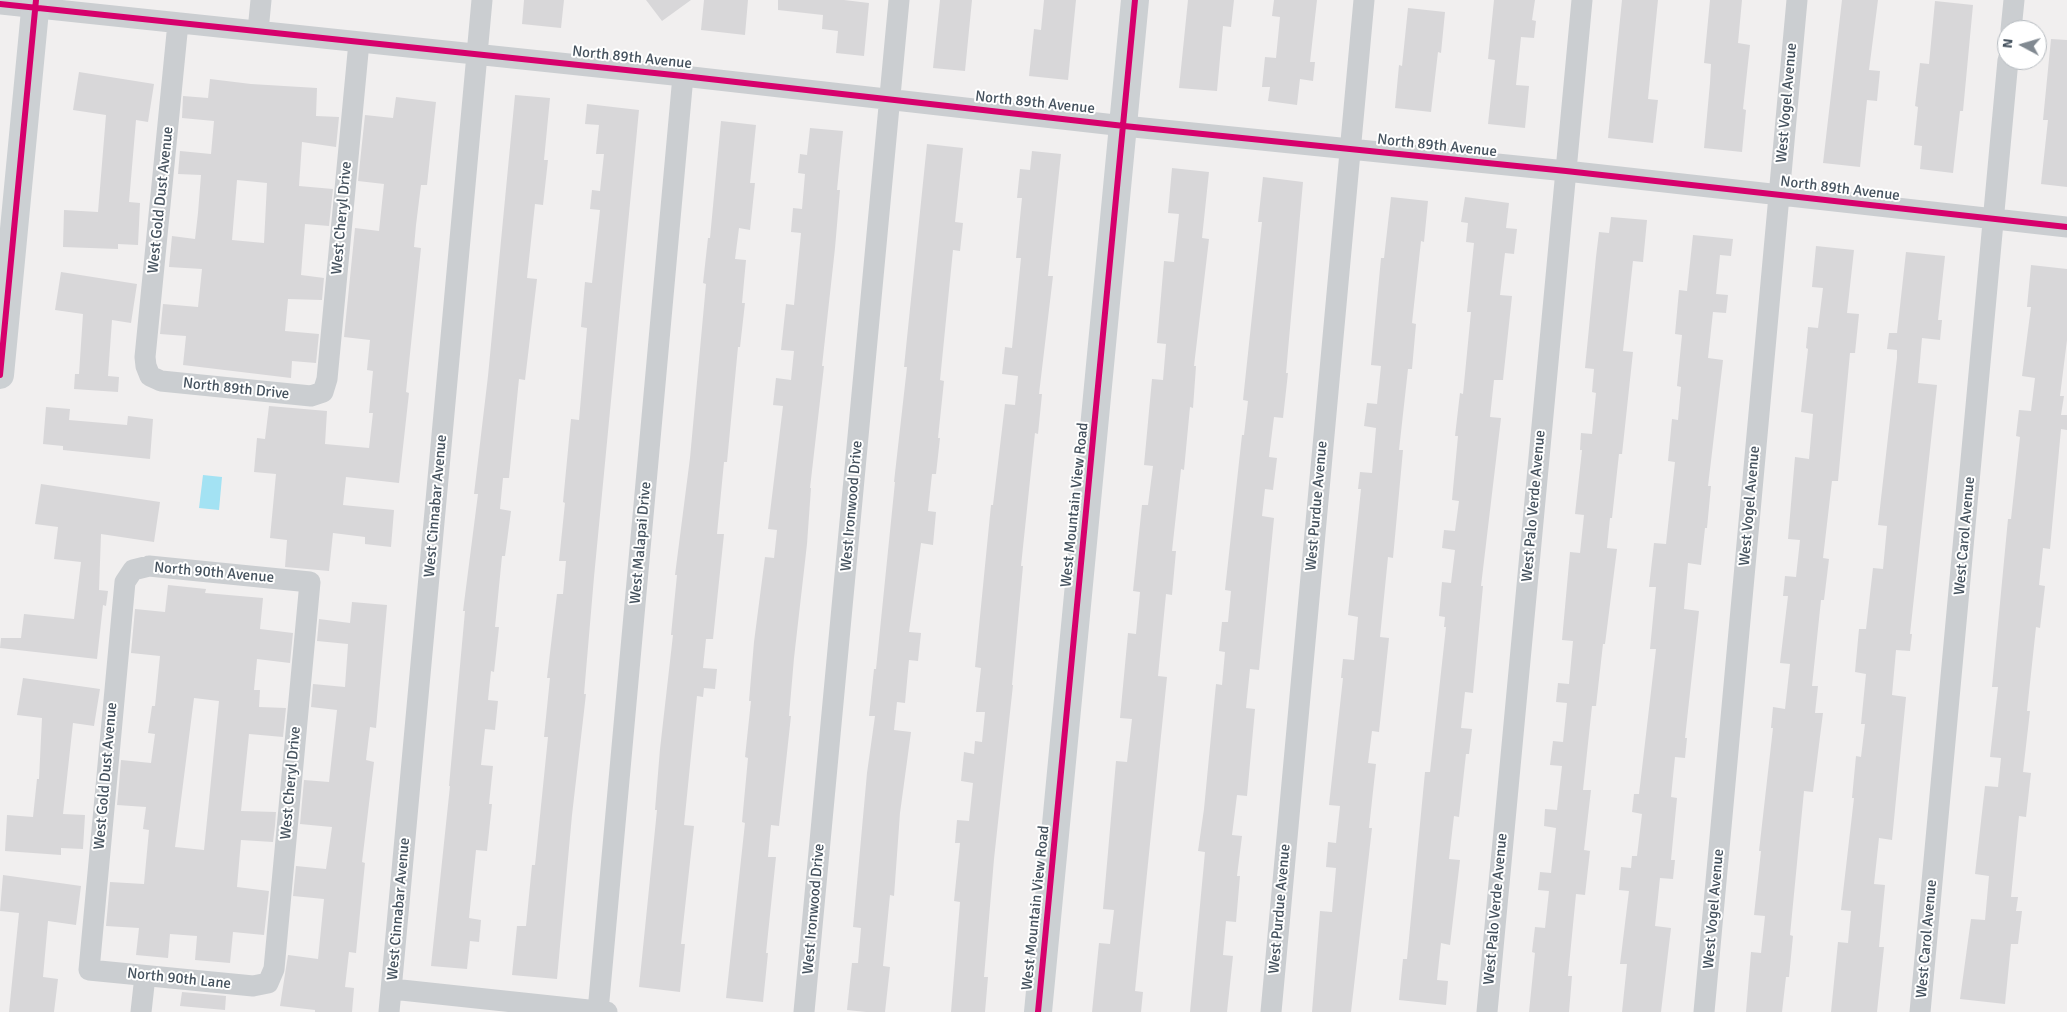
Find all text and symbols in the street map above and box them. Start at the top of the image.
north arrow [1997,20,2047,70]
text: N [1999,38,2017,49]
street label: West Vogel Avenue [1773,42,1801,164]
street label: North 89th Avenue [571,43,693,73]
street label: North 89th Avenue [974,88,1096,118]
street label: West Gold Dust Avenue [144,126,178,274]
street label: North 89th Avenue [1376,131,1498,161]
street label: West Cheryl Drive [328,161,356,275]
street label: North 89th Avenue [1779,173,1901,205]
street label: North 89th Drive [182,374,290,404]
street label: West Mountain View Road [1057,422,1093,588]
street label: West Palo Verde Avenue [1518,429,1550,583]
street label: West Cinnabar Avenue [421,434,451,578]
street label: West Ironwood Drive [837,440,867,572]
street label: West Purdue Avenue [1302,440,1332,572]
street label: West Vogel Avenue [1736,445,1764,567]
street label: West Carol Avenue [1951,476,1979,596]
street label: West Malapai Drive [627,481,655,605]
street label: North 90th Avenue [153,559,275,587]
street label: West Gold Dust Avenue [91,702,121,850]
street label: West Cheryl Drive [277,726,305,840]
street label: West Mountain View Road [1018,825,1054,991]
street label: West Palo Verde Avenue [1480,832,1512,986]
street label: West Cinnabar Avenue [384,837,414,981]
street label: West Ironwood Drive [799,843,829,975]
street label: West Purdue Avenue [1265,843,1295,975]
street label: West Vogel Avenue [1700,848,1728,970]
street label: West Carol Avenue [1913,879,1941,999]
street label: North 90th Lane [126,965,232,993]

